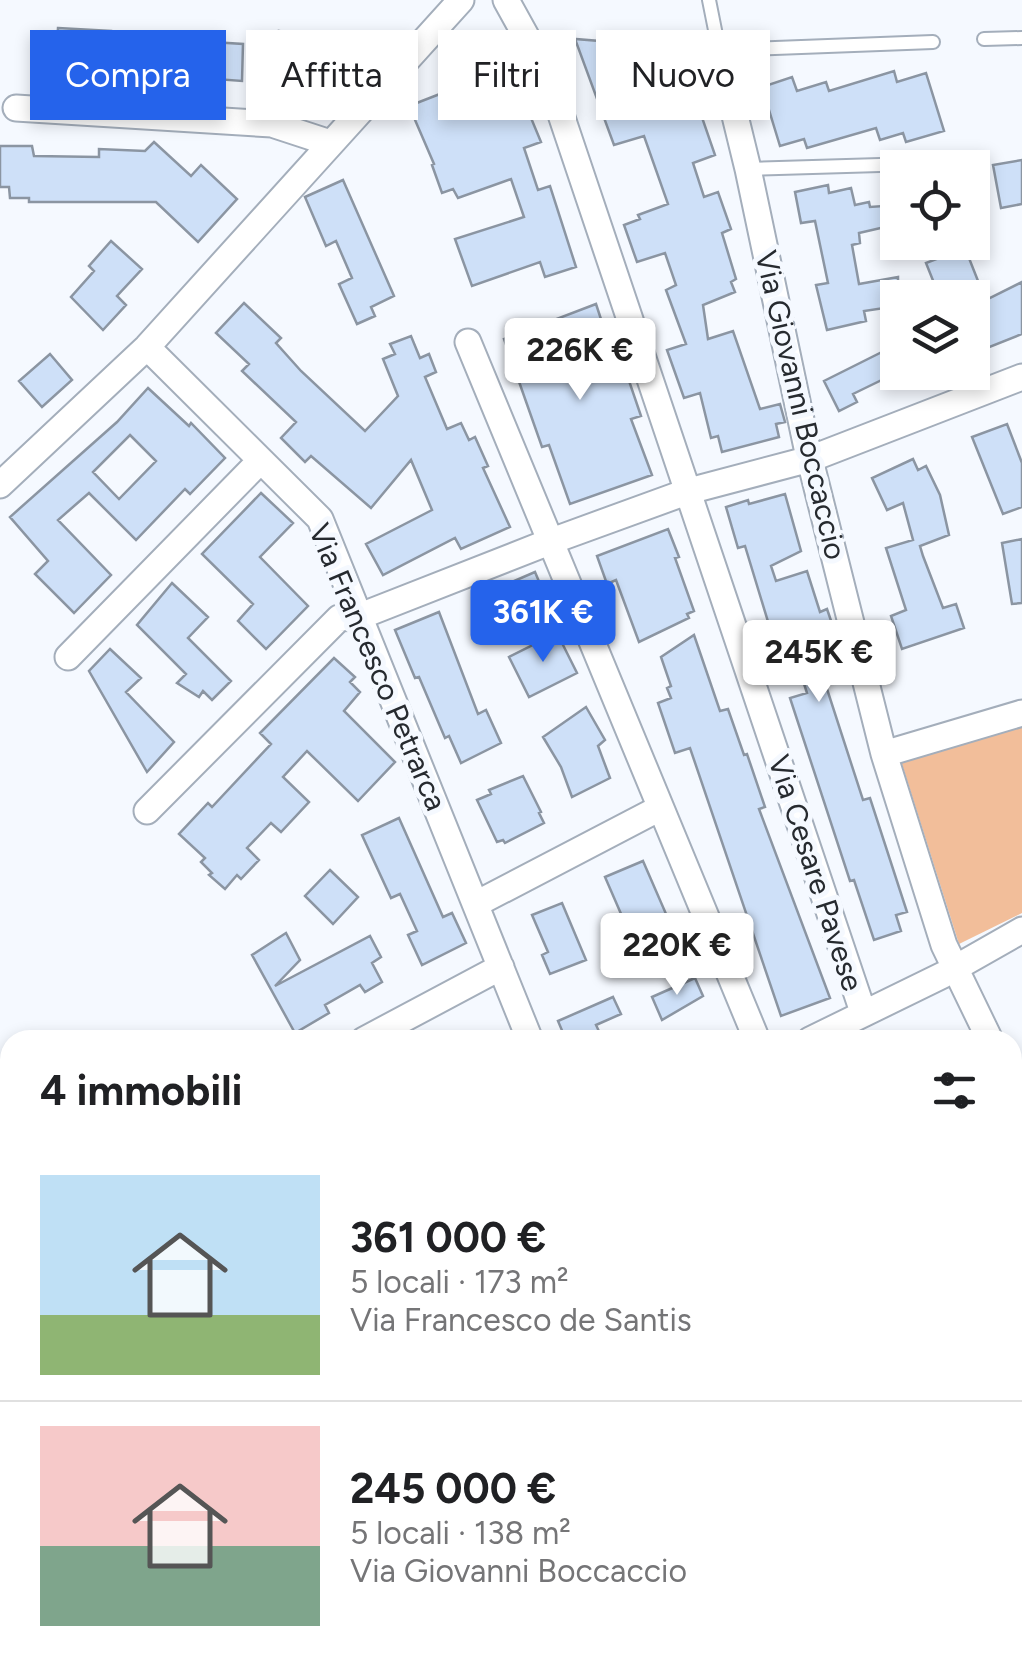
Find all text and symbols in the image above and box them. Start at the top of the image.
chip: Compra [30,30,226,120]
chip: Affitta [246,30,418,120]
chip: Filtri [438,30,576,120]
chip: Nuovo [596,30,770,120]
map controls [880,150,990,390]
button: locate [880,150,990,260]
street label: Via Giovanni Boccaccio [747,247,855,563]
button: layers [880,280,990,390]
pin: 226K € [499,318,661,403]
text: 226K € [527,331,633,369]
street label: Via Francesco Petrarca [301,518,455,816]
pin: 361K € [462,580,624,665]
text: 361K € [492,593,594,631]
pin: 245K € [738,620,900,705]
text: 245K € [765,633,873,671]
street label: Via Cesare Pavese [760,750,872,996]
pin: 220K € [596,913,758,998]
text: 220K € [623,926,731,964]
icon: filters [927,1063,982,1118]
text: 4 immobili [40,1065,243,1116]
text: 361 000 € [350,1212,546,1263]
icon: home [120,1215,240,1335]
text: 5 locali · 173 m² [350,1263,568,1301]
text: Via Francesco de Santis [350,1301,692,1339]
text: 245 000 € [350,1463,556,1514]
icon: home [120,1466,240,1586]
text: 5 locali · 138 m² [350,1514,571,1552]
text: Via Giovanni Boccaccio [350,1552,687,1590]

